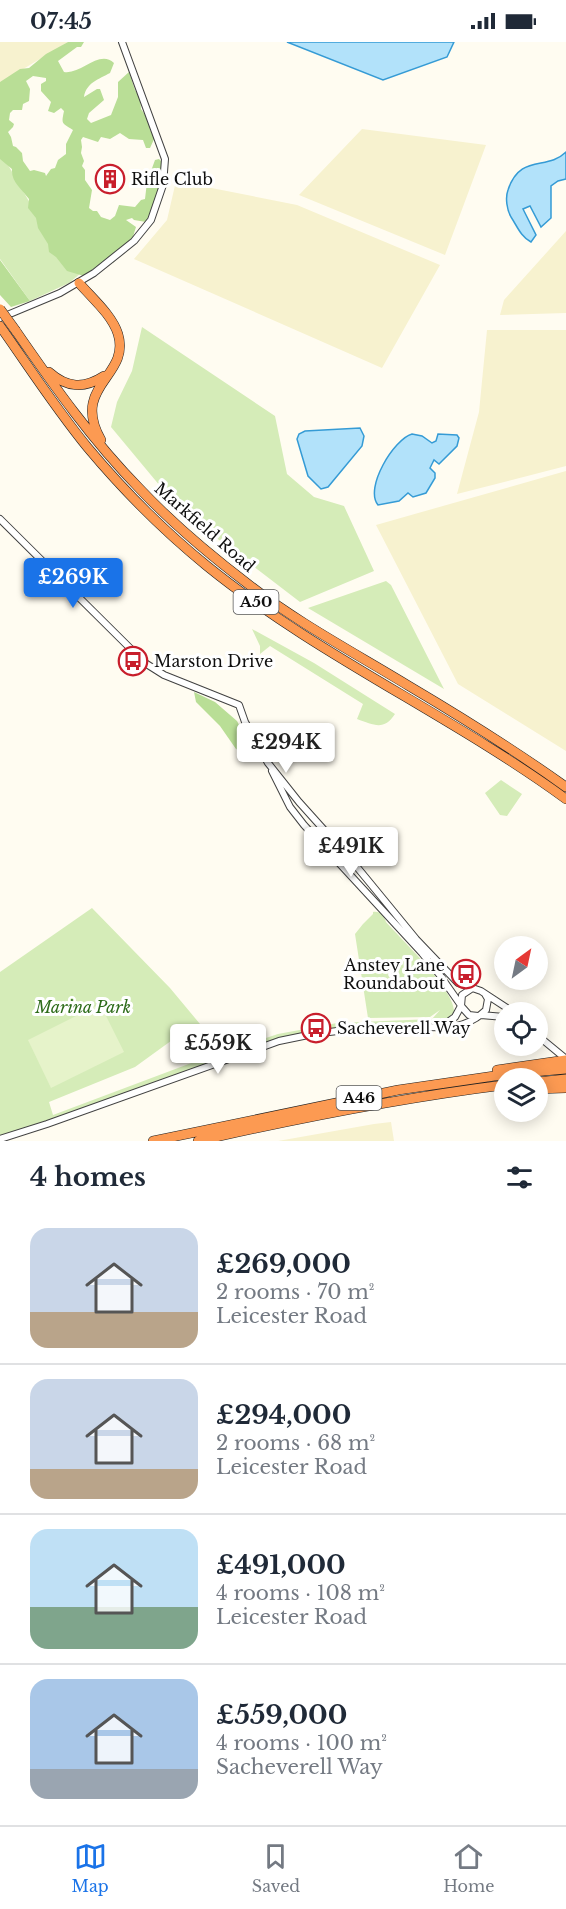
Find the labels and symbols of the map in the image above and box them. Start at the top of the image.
building icon: Rifle Club [94,163,126,195]
place label: Rifle Club [131,169,213,189]
street label: Markfield Road [151,478,259,576]
pin: £269K [31,558,115,609]
road number: A50 [234,590,278,614]
bus stop icon: Marston Drive [117,645,149,677]
place label: Marston Drive [154,651,273,671]
pin: £294K [244,723,328,774]
pin: £491K [309,827,393,878]
north arrow [494,936,548,990]
place label: Anstey Lane Roundabout [343,955,445,993]
bus stop icon: Anstey Lane Roundabout [450,958,482,990]
park label: Marina Park [34,997,131,1017]
bus stop icon: Sacheverell Way [300,1012,332,1044]
place label: Sacheverell Way [337,1018,471,1038]
pin: £559K [176,1024,260,1075]
road number: A46 [336,1086,382,1110]

